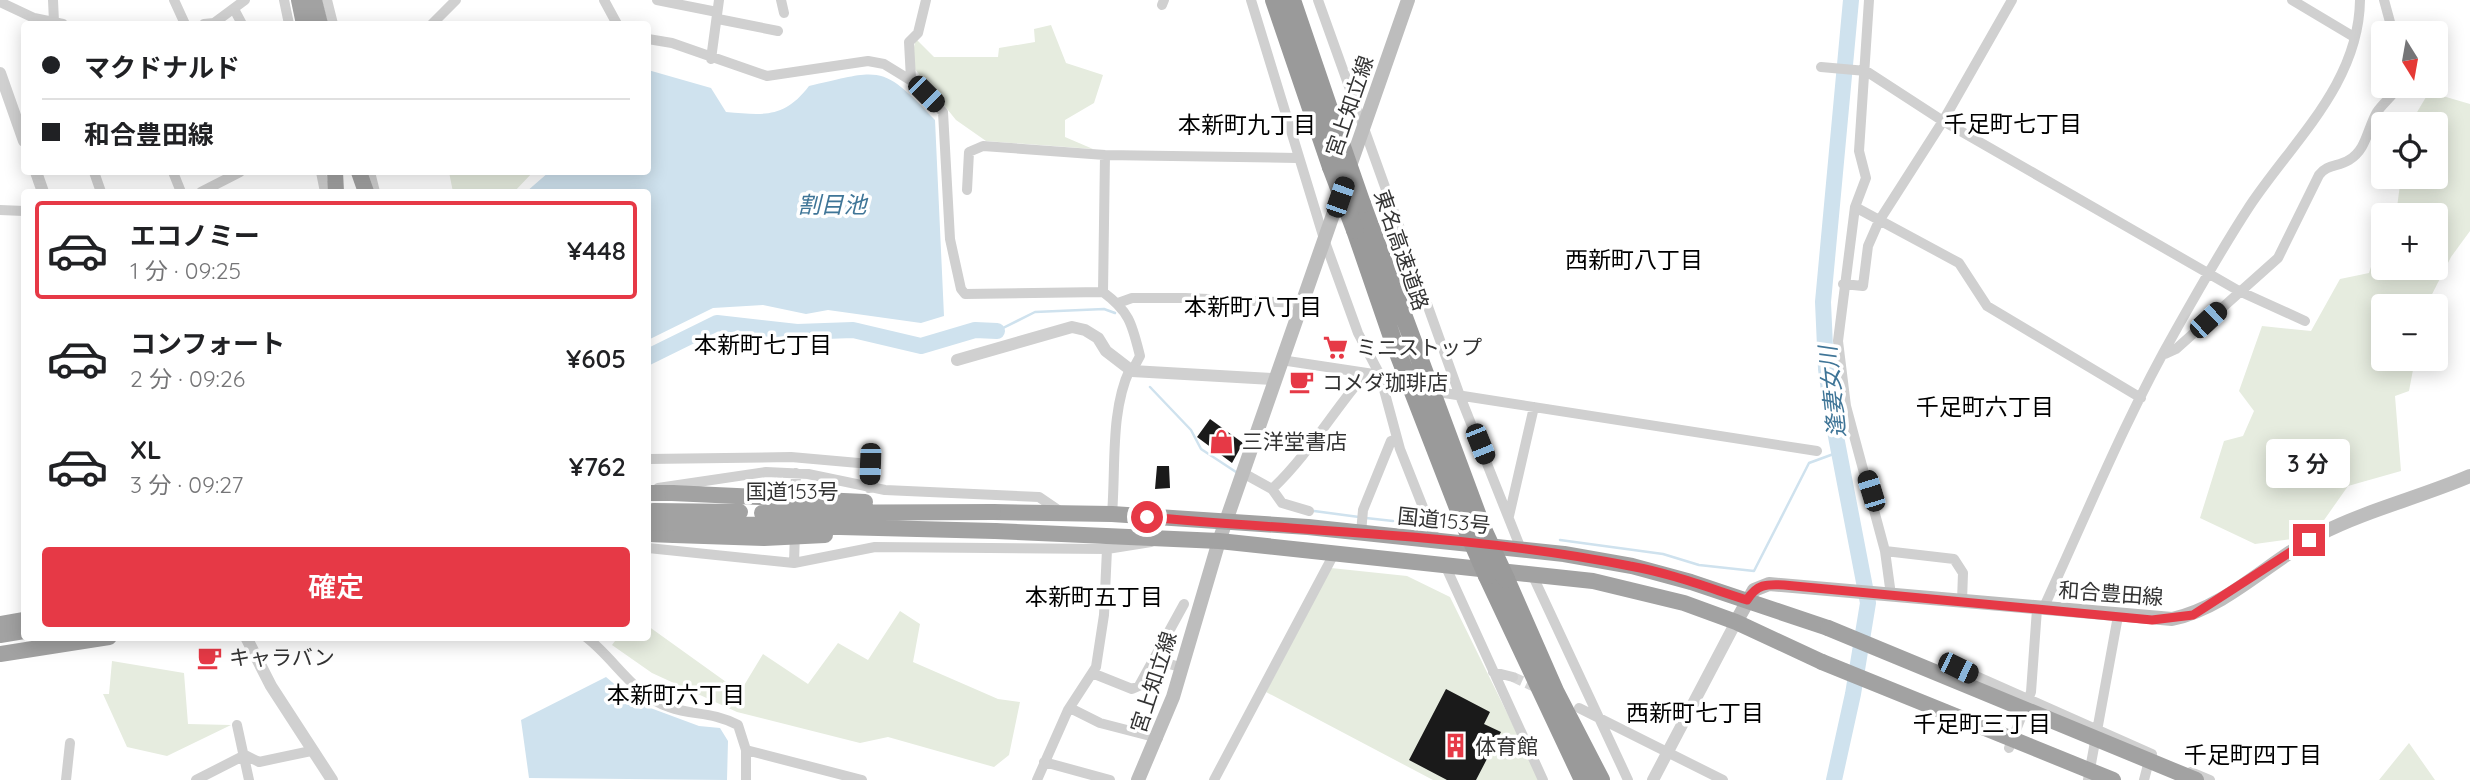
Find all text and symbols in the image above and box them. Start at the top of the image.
north arrow [2371,21,2448,98]
map controls [2371,21,2448,371]
text: マクドナルド [84,51,240,84]
street label: 宮上知立線 [1320,52,1378,160]
car [904,72,949,116]
district label: 千足町七丁目 [1944,109,2082,138]
district label: 本新町九丁目 [1178,110,1316,139]
button: locate [2371,112,2448,189]
text: 和合豊田線 [84,118,214,151]
car [1324,174,1357,220]
street label: 東名高速道路 [1369,186,1435,314]
water label: 割目池 [798,190,869,219]
button: + [2371,203,2448,280]
icon: car [46,219,109,282]
text: エコノミー [130,219,260,252]
text: ¥448 [567,234,626,267]
district label: 西新町八丁目 [1565,245,1703,274]
text: 1 分 · 09:25 [130,256,241,285]
district label: 本新町八丁目 [1184,292,1322,321]
button: − [2371,294,2448,371]
car [2186,298,2231,342]
icon: car [46,327,109,390]
text: コンフォート [130,327,285,360]
district label: 本新町七丁目 [694,330,832,359]
supermarket icon: ミニストップ [1322,333,1350,361]
place label: ミニストップ [1356,334,1482,360]
text: ¥605 [566,342,626,375]
water label: 逢妻女川 [1812,342,1851,439]
text: 2 分 · 09:26 [130,364,245,393]
cafe icon: コメダ珈琲店 [1288,368,1316,396]
place label: コメダ珈琲店 [1322,369,1448,395]
district label: 千足町六丁目 [1916,392,2054,421]
car [1463,421,1498,467]
shop icon: 三洋堂書店 [1208,427,1236,455]
place label: 三洋堂書店 [1242,428,1347,454]
text: XL [130,433,162,466]
icon: car [46,435,109,498]
callout: 3 分 [2267,438,2351,488]
car [859,443,882,485]
text: 3 分 [2287,449,2329,478]
text: ¥762 [569,450,626,483]
car [1855,468,1888,514]
text: 3 分 · 09:27 [130,470,243,499]
street label: 国道153号 [745,478,839,504]
route start [1131,501,1163,533]
street label: 国道153号 [1396,502,1492,538]
route end [2293,524,2325,556]
button: 確定 [42,547,630,627]
street label: 和合豊田線 [2058,576,2164,610]
district label: 本新町五丁目 [1025,582,1163,611]
street label: 宮上知立線 [1124,628,1182,736]
cafe icon: キャラバン [195,643,223,671]
place label: キャラバン [229,644,335,670]
car [1935,649,1982,687]
district label: 本新町六丁目 [607,680,745,709]
district label: 西新町七丁目 [1626,698,1764,727]
district label: 千足町三丁目 [1913,709,2051,738]
building icon: 体育館 [1441,732,1469,760]
place label: 体育館 [1475,733,1538,759]
district label: 千足町四丁目 [2184,740,2322,769]

